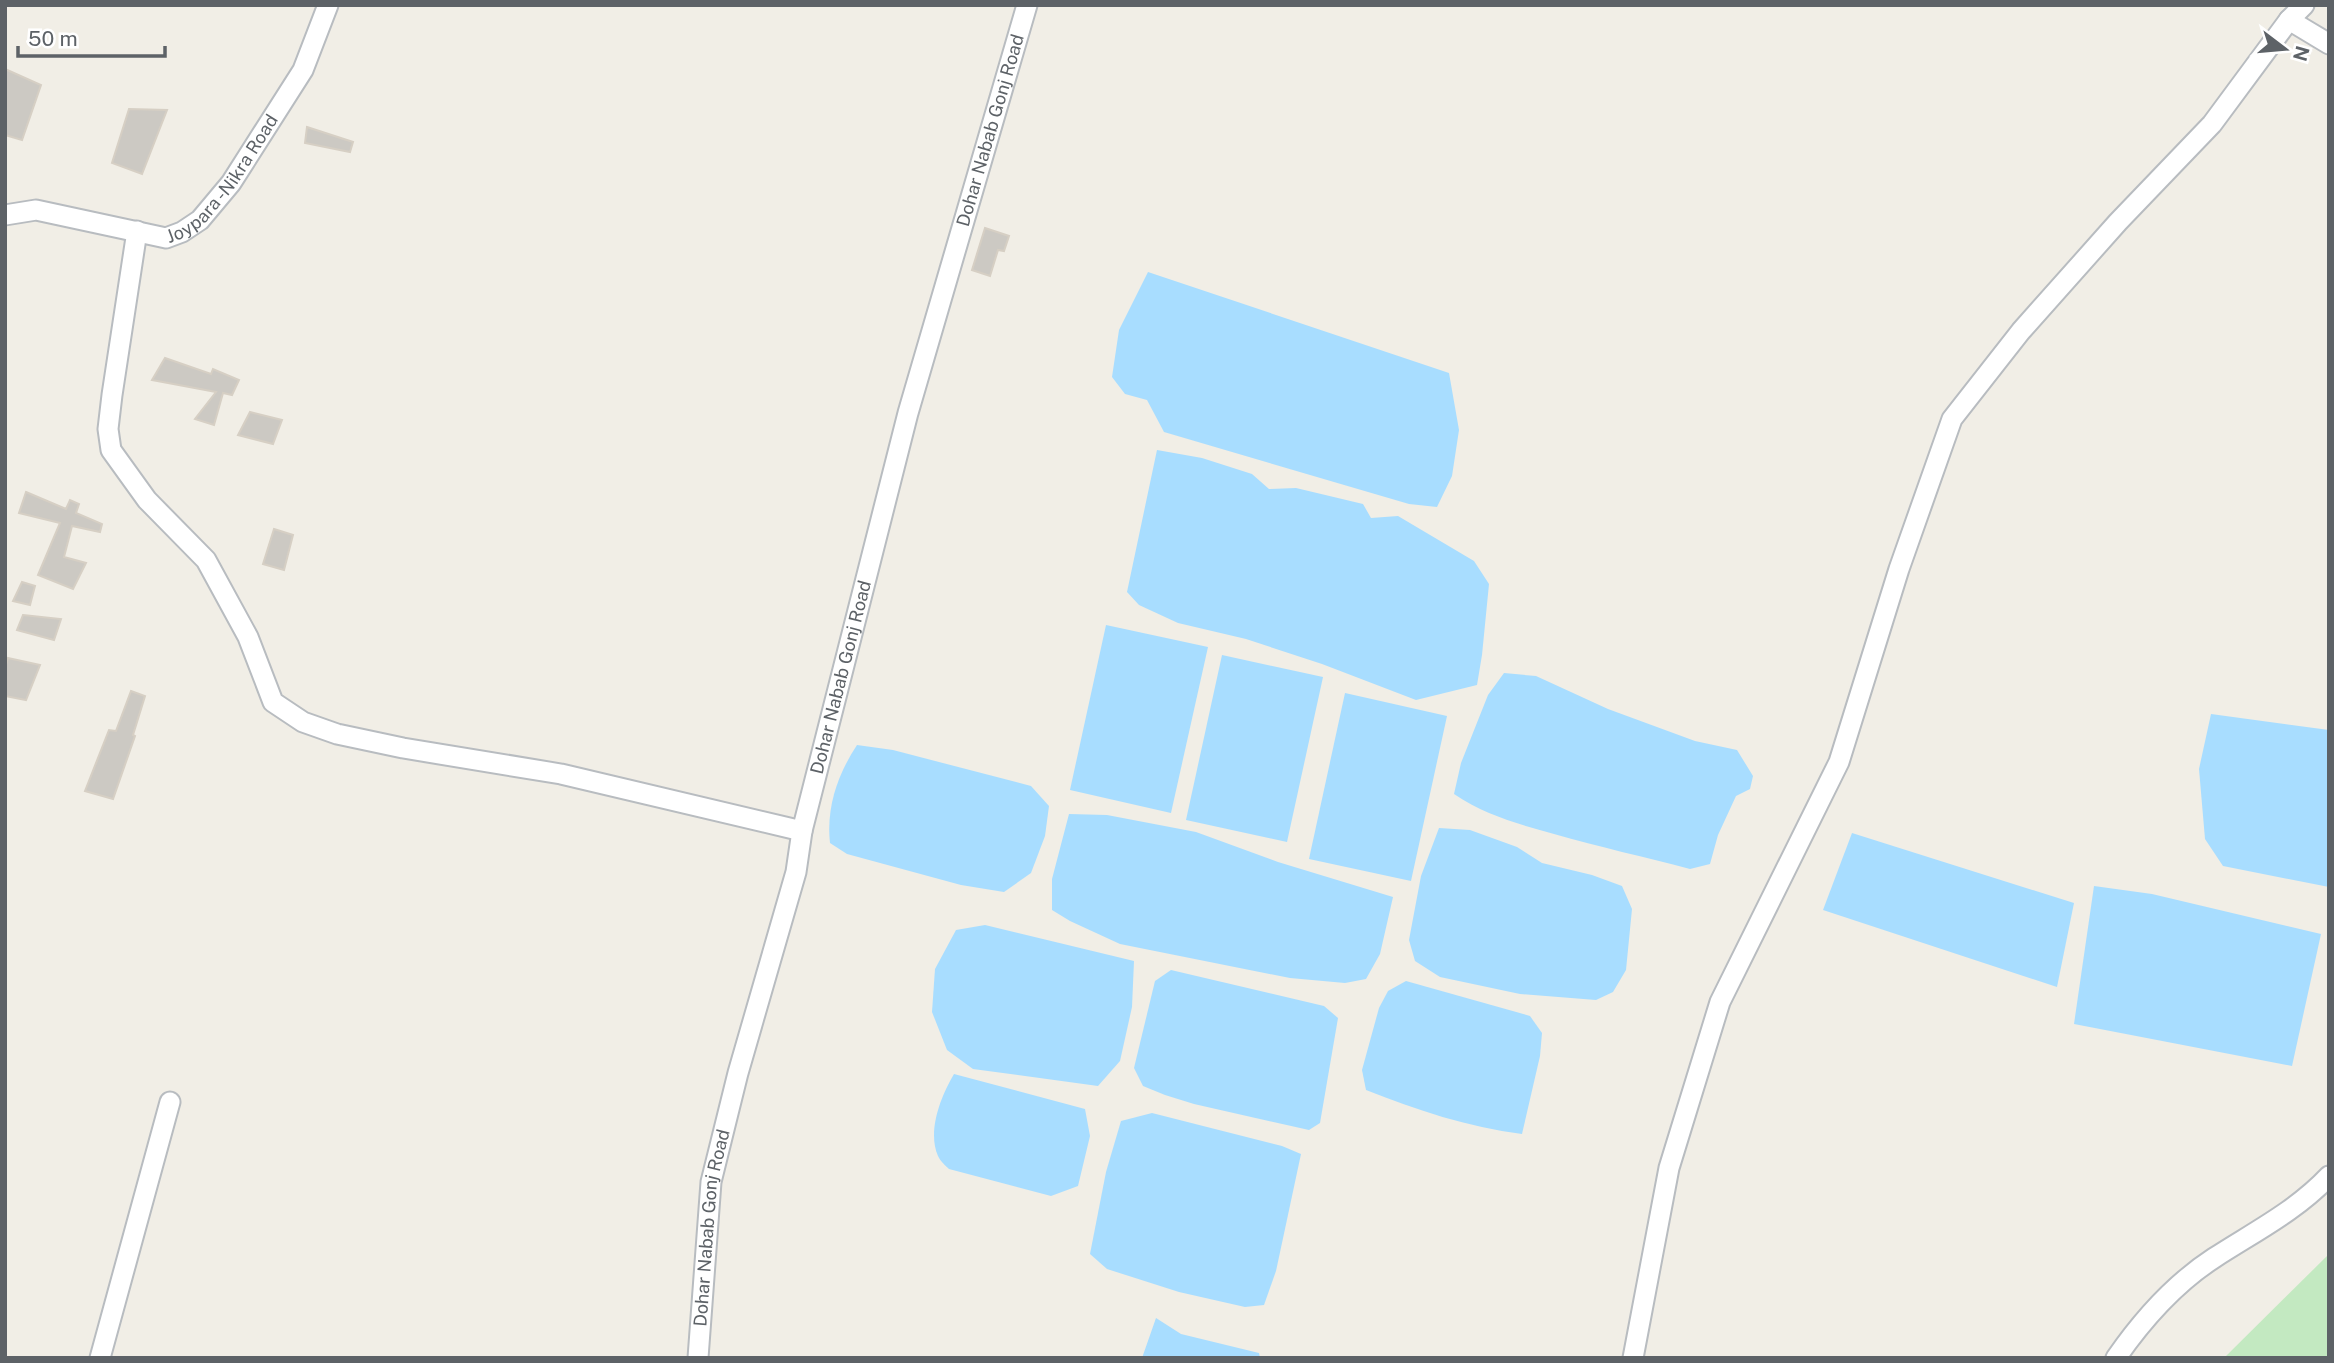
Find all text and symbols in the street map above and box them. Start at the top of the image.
scale bar [18,14,164,58]
north arrow [2250,14,2320,84]
text: 50 m [28,26,78,51]
street label: Dohar Nabab Gonj Road [952,32,1028,229]
text: N [2289,44,2314,64]
street label: Joypara -Nikra Road [163,110,282,247]
street label: Dohar Nabab Gonj Road [806,578,875,776]
street label: Dohar Nabab Gonj Road [689,1127,734,1327]

